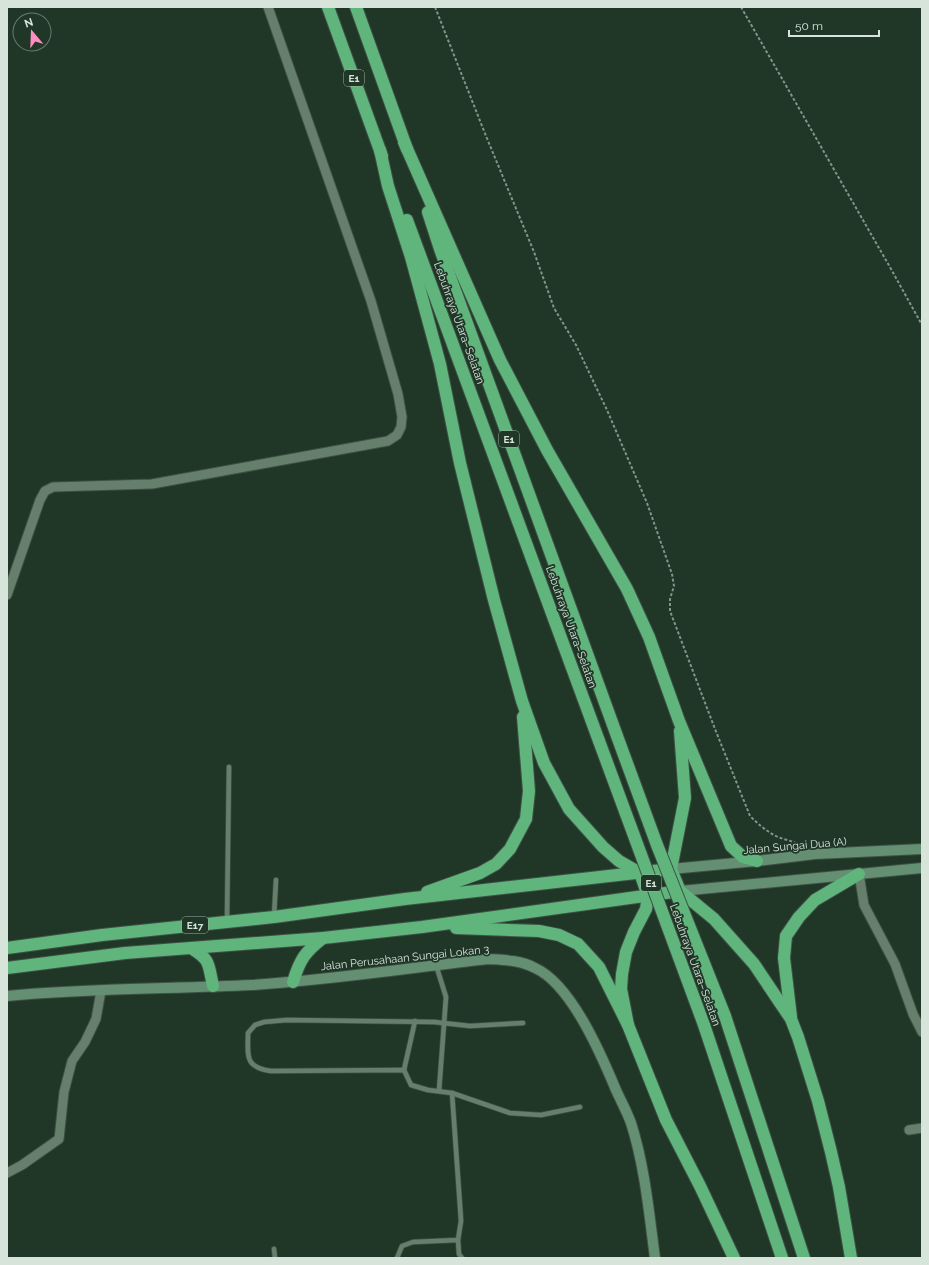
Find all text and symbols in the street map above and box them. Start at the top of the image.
north arrow [12,12,52,52]
scale bar [789,12,879,38]
text: N [23,16,35,31]
text: 50 m [795,19,823,33]
road number: E1 [344,70,364,86]
street label: Lebuhraya Utara–Selatan [431,260,487,386]
road number: E1 [499,431,519,447]
street label: Lebuhraya Utara–Selatan [543,564,599,690]
street label: Jalan Sungai Dua (A) [743,835,847,857]
road number: E1 [641,875,661,891]
street label: Lebuhraya Utara–Selatan [667,902,723,1028]
road number: E17 [182,917,208,933]
street label: Jalan Perusahaan Sungai Lokan 3 [320,943,490,973]

